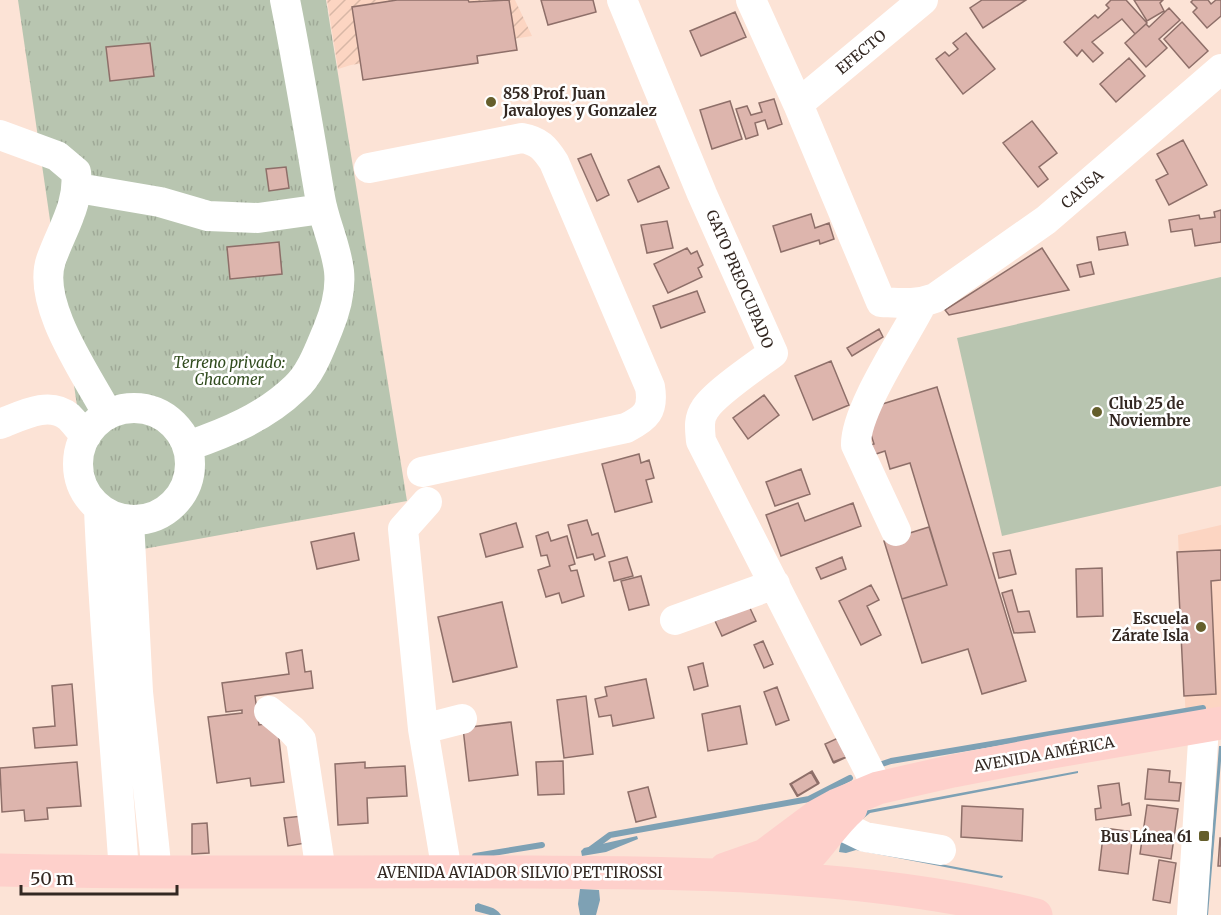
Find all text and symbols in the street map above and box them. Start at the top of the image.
street label: EFECTO [832,26,890,78]
place label: 858 Prof. Juan Javaloyes y Gonzalez [502,84,657,120]
marker: 858 Prof. Juan Javaloyes y Gonzalez [484,95,498,109]
street label: CAUSA [1057,165,1107,213]
street label: GATO PREOCUPADO [702,207,778,351]
park label: Terreno privado: Chacomer [173,353,285,389]
place label: Club 25 de Noviembre [1109,394,1191,430]
marker: Club 25 de Noviembre [1090,405,1104,419]
place label: Escuela Zárate Isla [1112,609,1190,645]
marker: Escuela Zárate Isla [1194,620,1208,634]
street label: AVENIDA AMÉRICA [971,731,1116,776]
place label: Bus Línea 61 [1101,827,1192,846]
marker: Bus Línea 61 [1197,829,1211,843]
scale bar [21,858,177,896]
street label: AVENIDA AVIADOR SILVIO PETTIROSSI [376,863,663,882]
text: 50 m [30,867,74,890]

